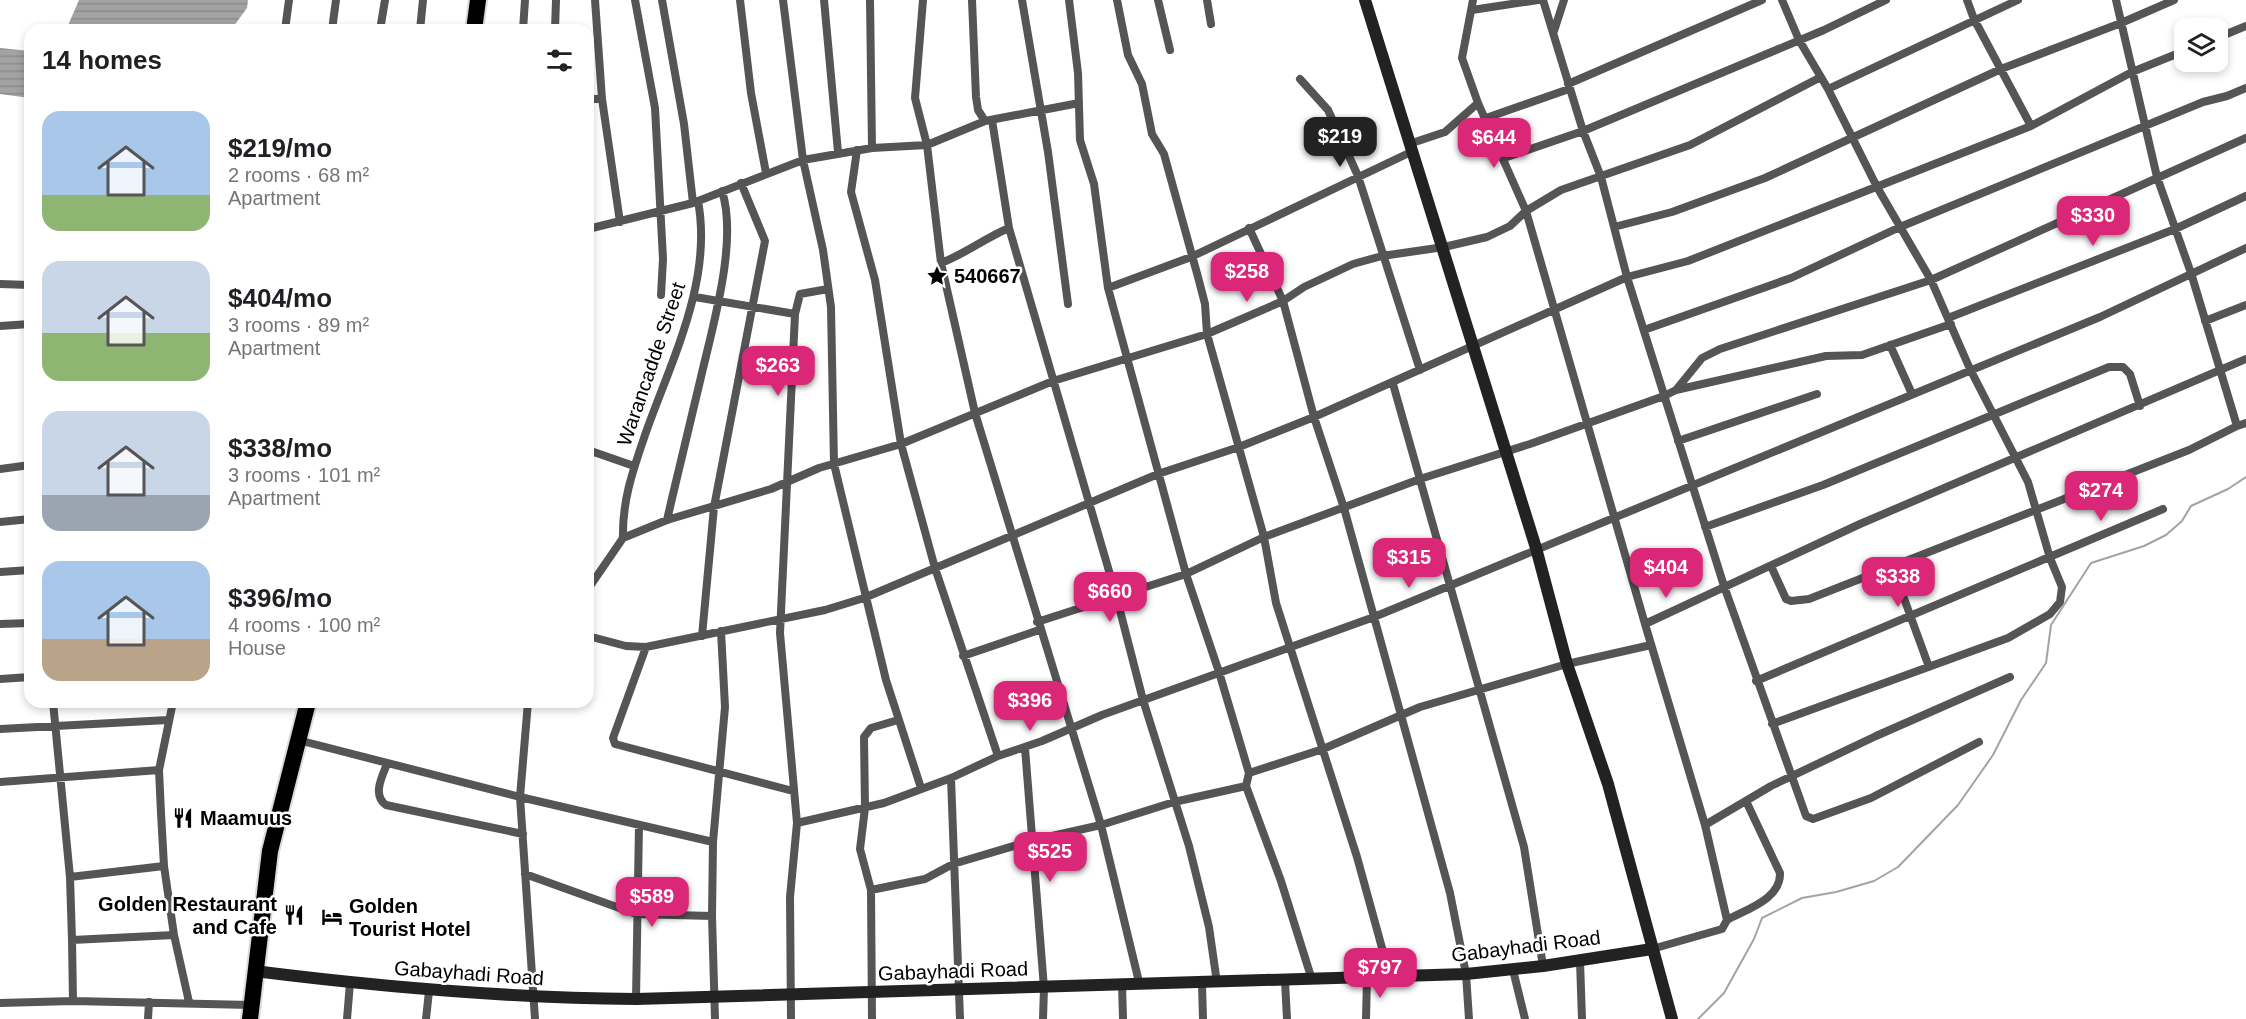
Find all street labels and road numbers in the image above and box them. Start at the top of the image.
street label: Warancadde Street [613,279,689,449]
street label: Gabayhadi Road [1450,926,1602,966]
street label: Gabayhadi Road [393,957,545,989]
street label: Gabayhadi Road [878,957,1028,985]

